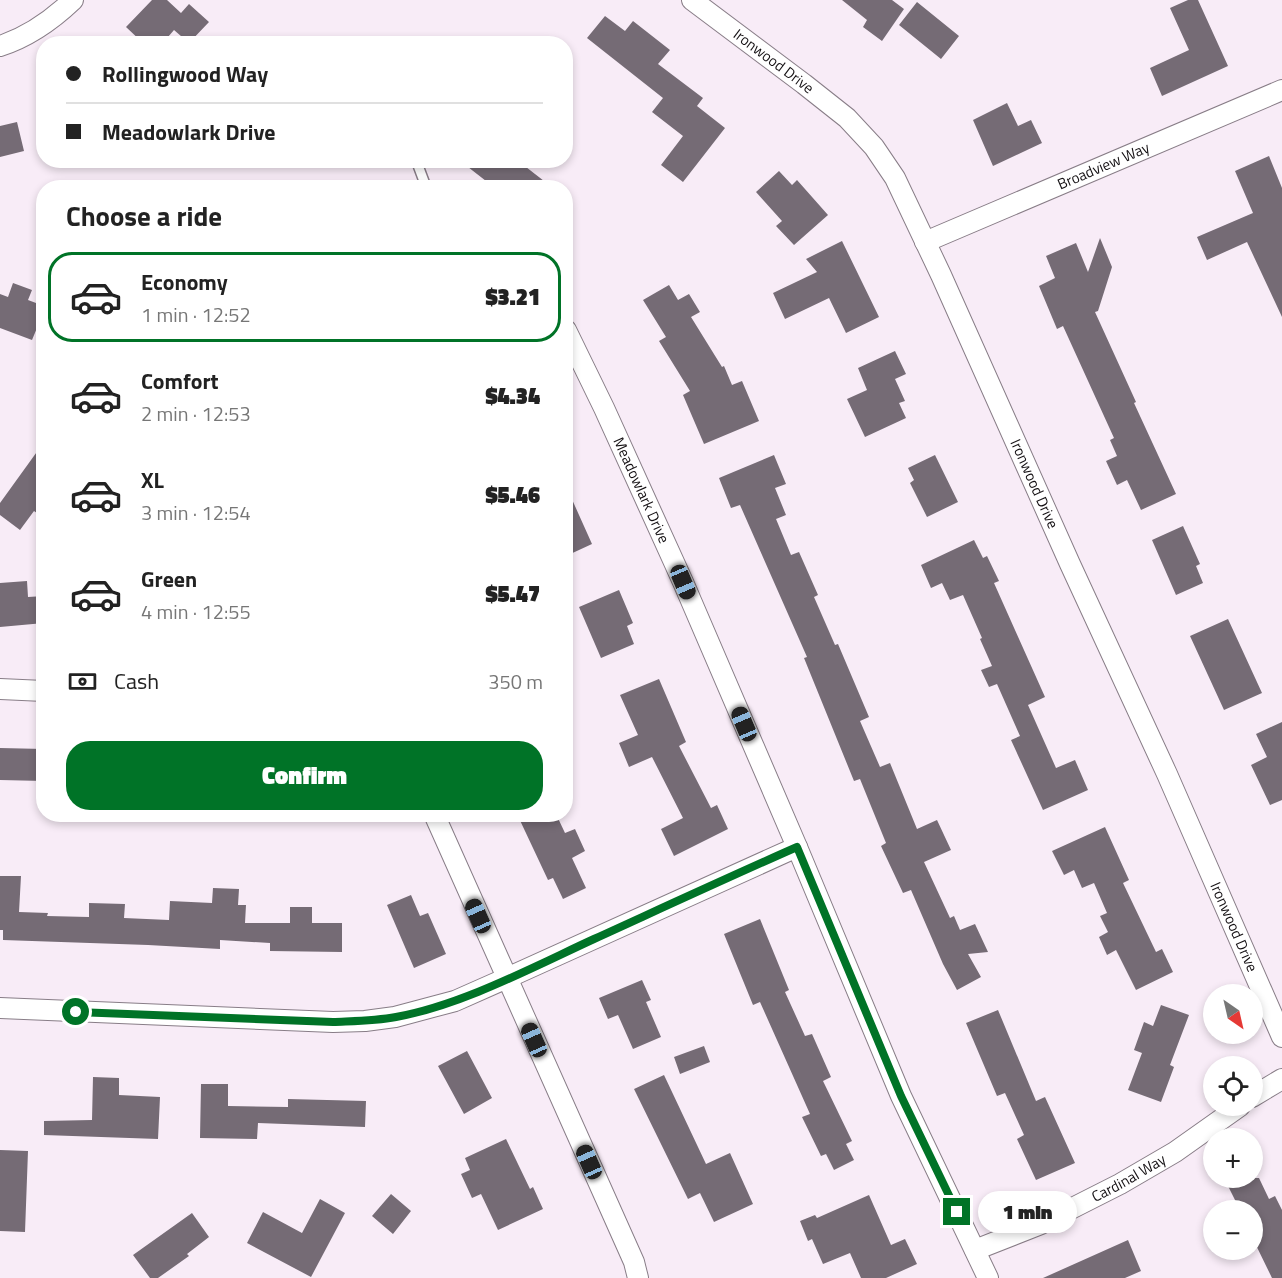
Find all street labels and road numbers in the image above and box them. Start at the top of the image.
street label: Ironwood Drive [729,23,819,99]
street label: Broadview Way [1054,136,1153,195]
street label: Meadowlark Drive [608,433,676,547]
street label: Ironwood Drive [1005,435,1065,532]
street label: Ironwood Drive [1205,878,1264,975]
street label: Cardinal Way [1087,1148,1170,1208]

